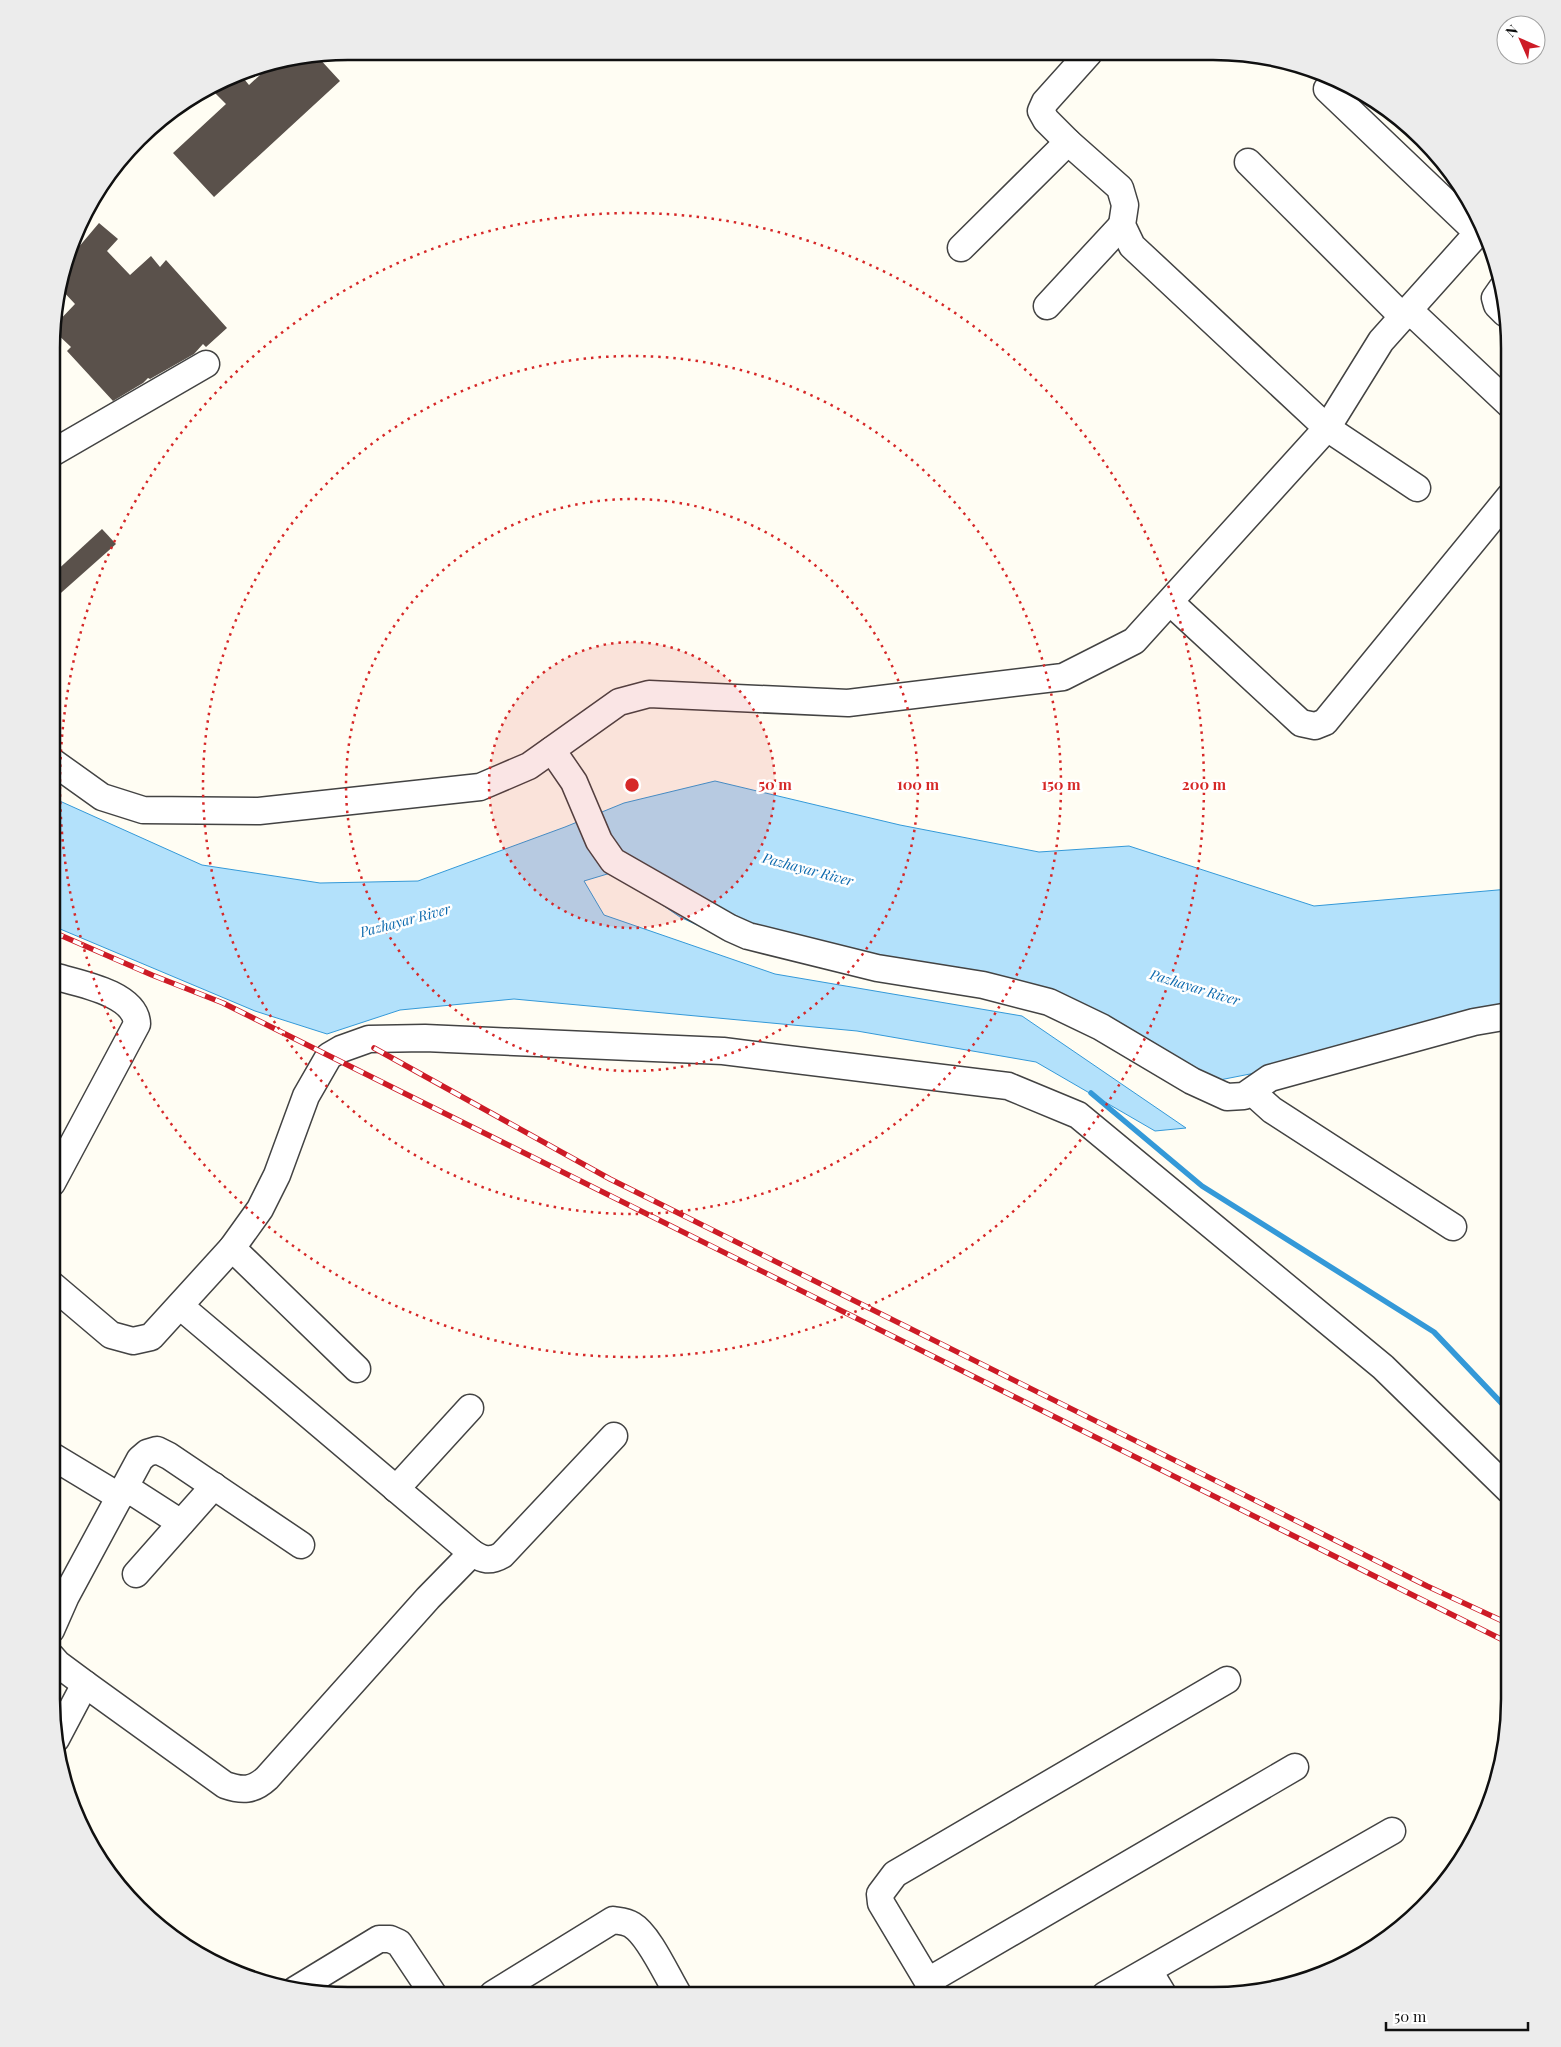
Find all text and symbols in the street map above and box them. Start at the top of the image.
north arrow [1496,15,1546,65]
text: N [1501,20,1522,41]
text: 50 m [758,774,792,794]
text: 100 m [897,774,940,794]
text: 150 m [1041,774,1081,794]
text: 200 m [1182,774,1227,794]
centre of rings [623,776,641,794]
water label: Pazhayar River [760,848,856,890]
water label: Pazhayar River [357,899,453,941]
water label: Pazhayar River [1147,964,1243,1010]
scale bar [1386,2000,1528,2032]
text: 50 m [1394,2006,1427,2026]

